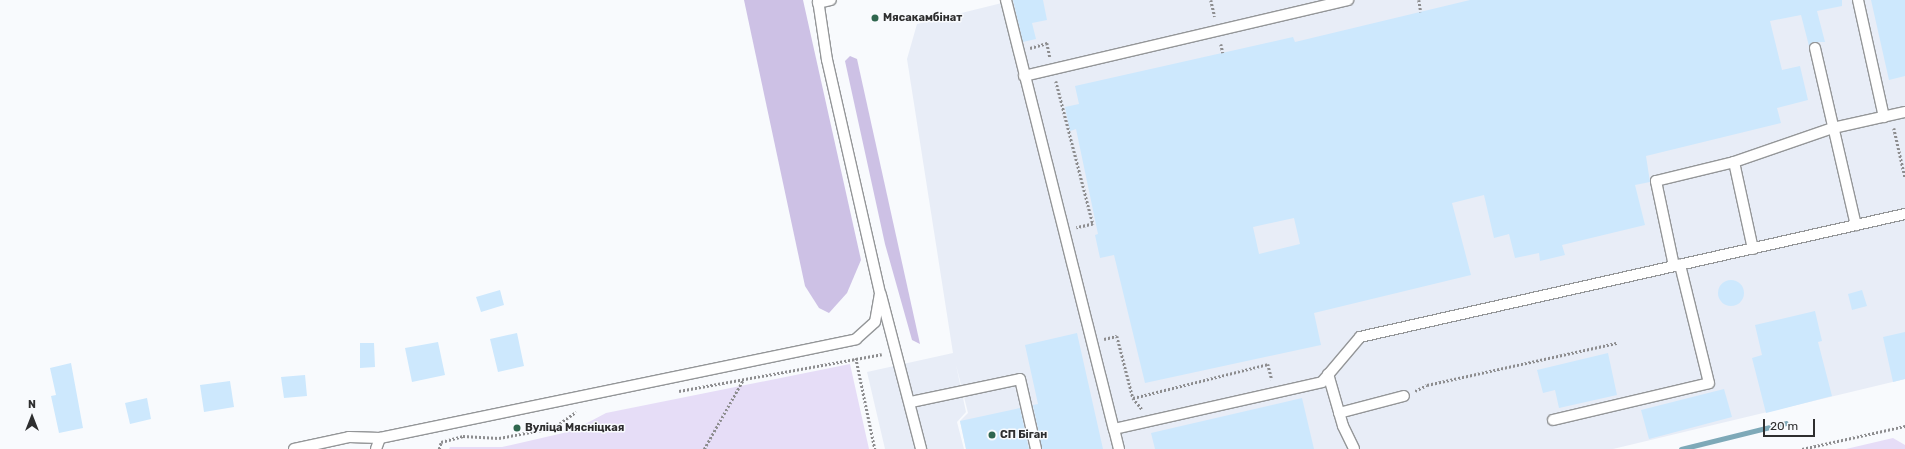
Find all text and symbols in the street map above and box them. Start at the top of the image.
place label: Мясакамбінат [883,11,962,25]
marker: Мясакамбінат [870,13,880,23]
north arrow [12,397,52,437]
text: N [28,398,36,411]
scale bar [1765,411,1817,437]
text: 20 m [1770,419,1798,433]
place label: Вуліца Мясніцкая [525,421,624,435]
marker: Вуліца Мясніцкая [512,423,522,433]
place label: СП Біган [1000,428,1047,442]
marker: СП Біган [987,430,997,440]

